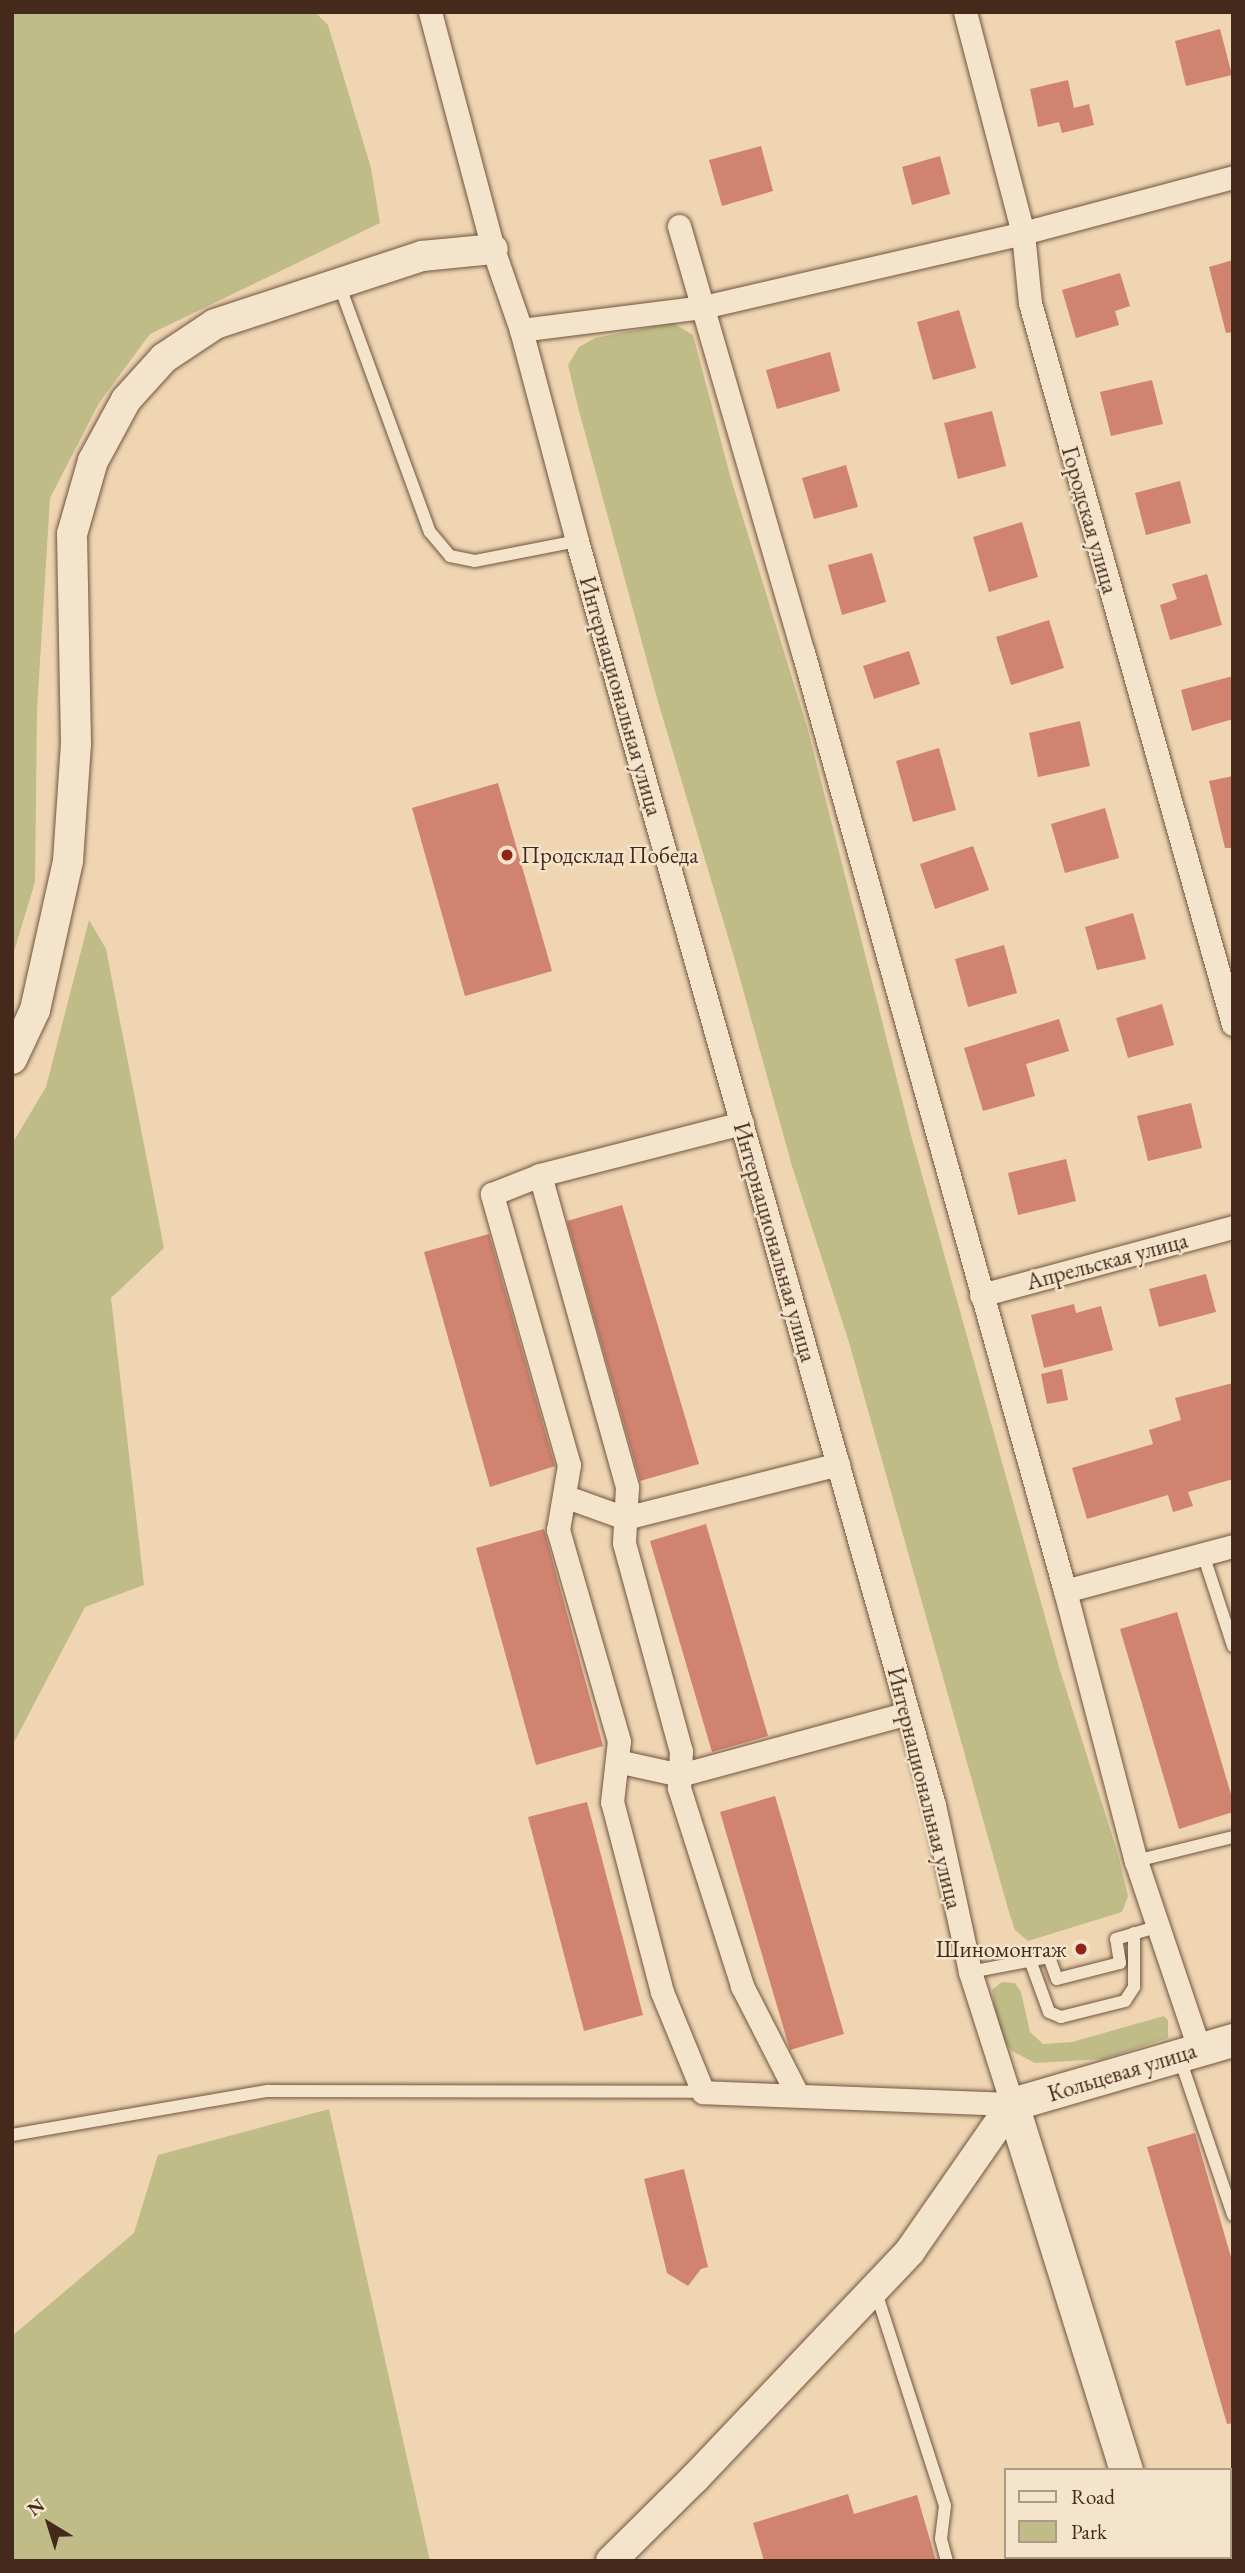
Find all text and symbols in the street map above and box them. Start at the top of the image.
street label: Городская улица [1056,443,1124,597]
street label: Интернациональная улица [574,573,668,819]
place label: Продсклад Победа [521,841,698,869]
marker: Продсклад Победа [499,847,515,863]
street label: Интернациональная улица [728,1119,822,1365]
street label: Апрельская улица [1023,1226,1191,1296]
street label: Интернациональная улица [882,1664,968,1912]
place label: Шиномонтаж [936,1935,1067,1963]
marker: Шиномонтаж [1073,1941,1089,1957]
street label: Кольцевая улица [1044,2036,1200,2108]
legend [1004,2468,1231,2559]
text: Road [1071,2483,1115,2510]
north arrow [14,2489,84,2559]
text: N [22,2492,50,2522]
text: Park [1071,2518,1107,2545]

